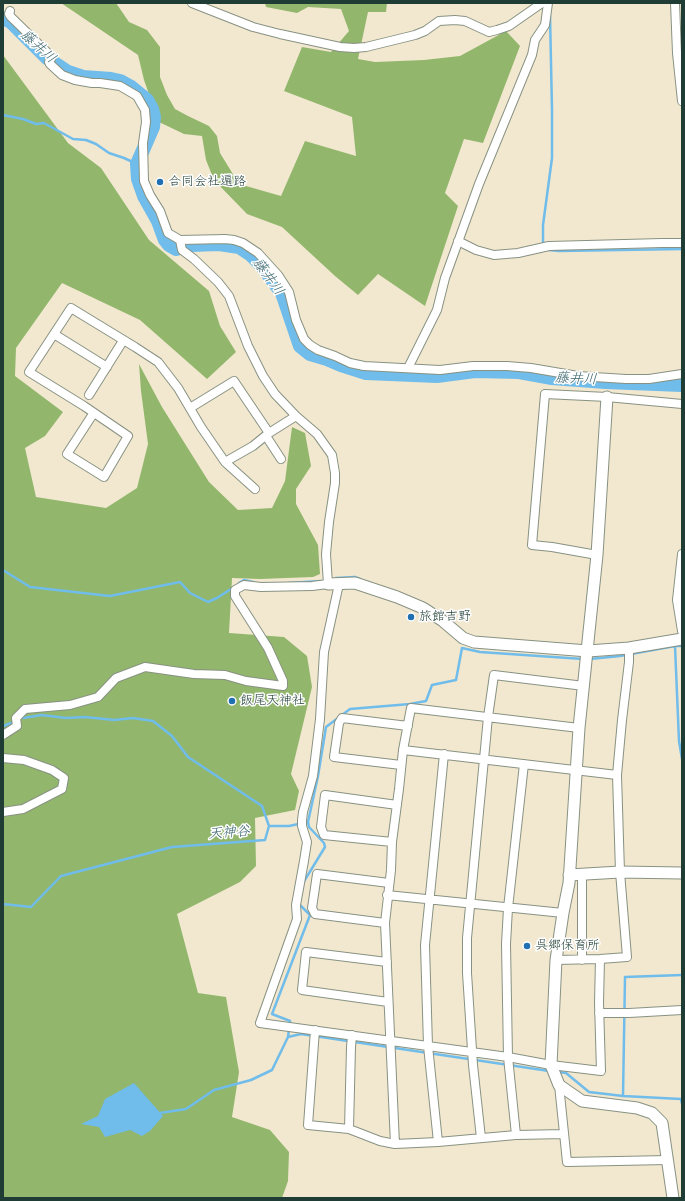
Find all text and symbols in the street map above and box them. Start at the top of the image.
water label: 藤井川 [17,27,59,67]
place label: 合同会社遍路 [168,174,246,190]
marker: 合同会社遍路 [155,177,165,187]
water label: 藤井川 [249,255,287,299]
water label: 藤井川 [555,370,597,388]
place label: 旅館吉野 [419,609,471,625]
marker: 旅館吉野 [406,612,416,622]
place label: 飯尾天神社 [240,693,305,709]
marker: 飯尾天神社 [227,696,237,706]
water label: 天神谷 [207,823,251,843]
place label: 呉郷保育所 [535,938,600,954]
marker: 呉郷保育所 [522,941,532,951]

